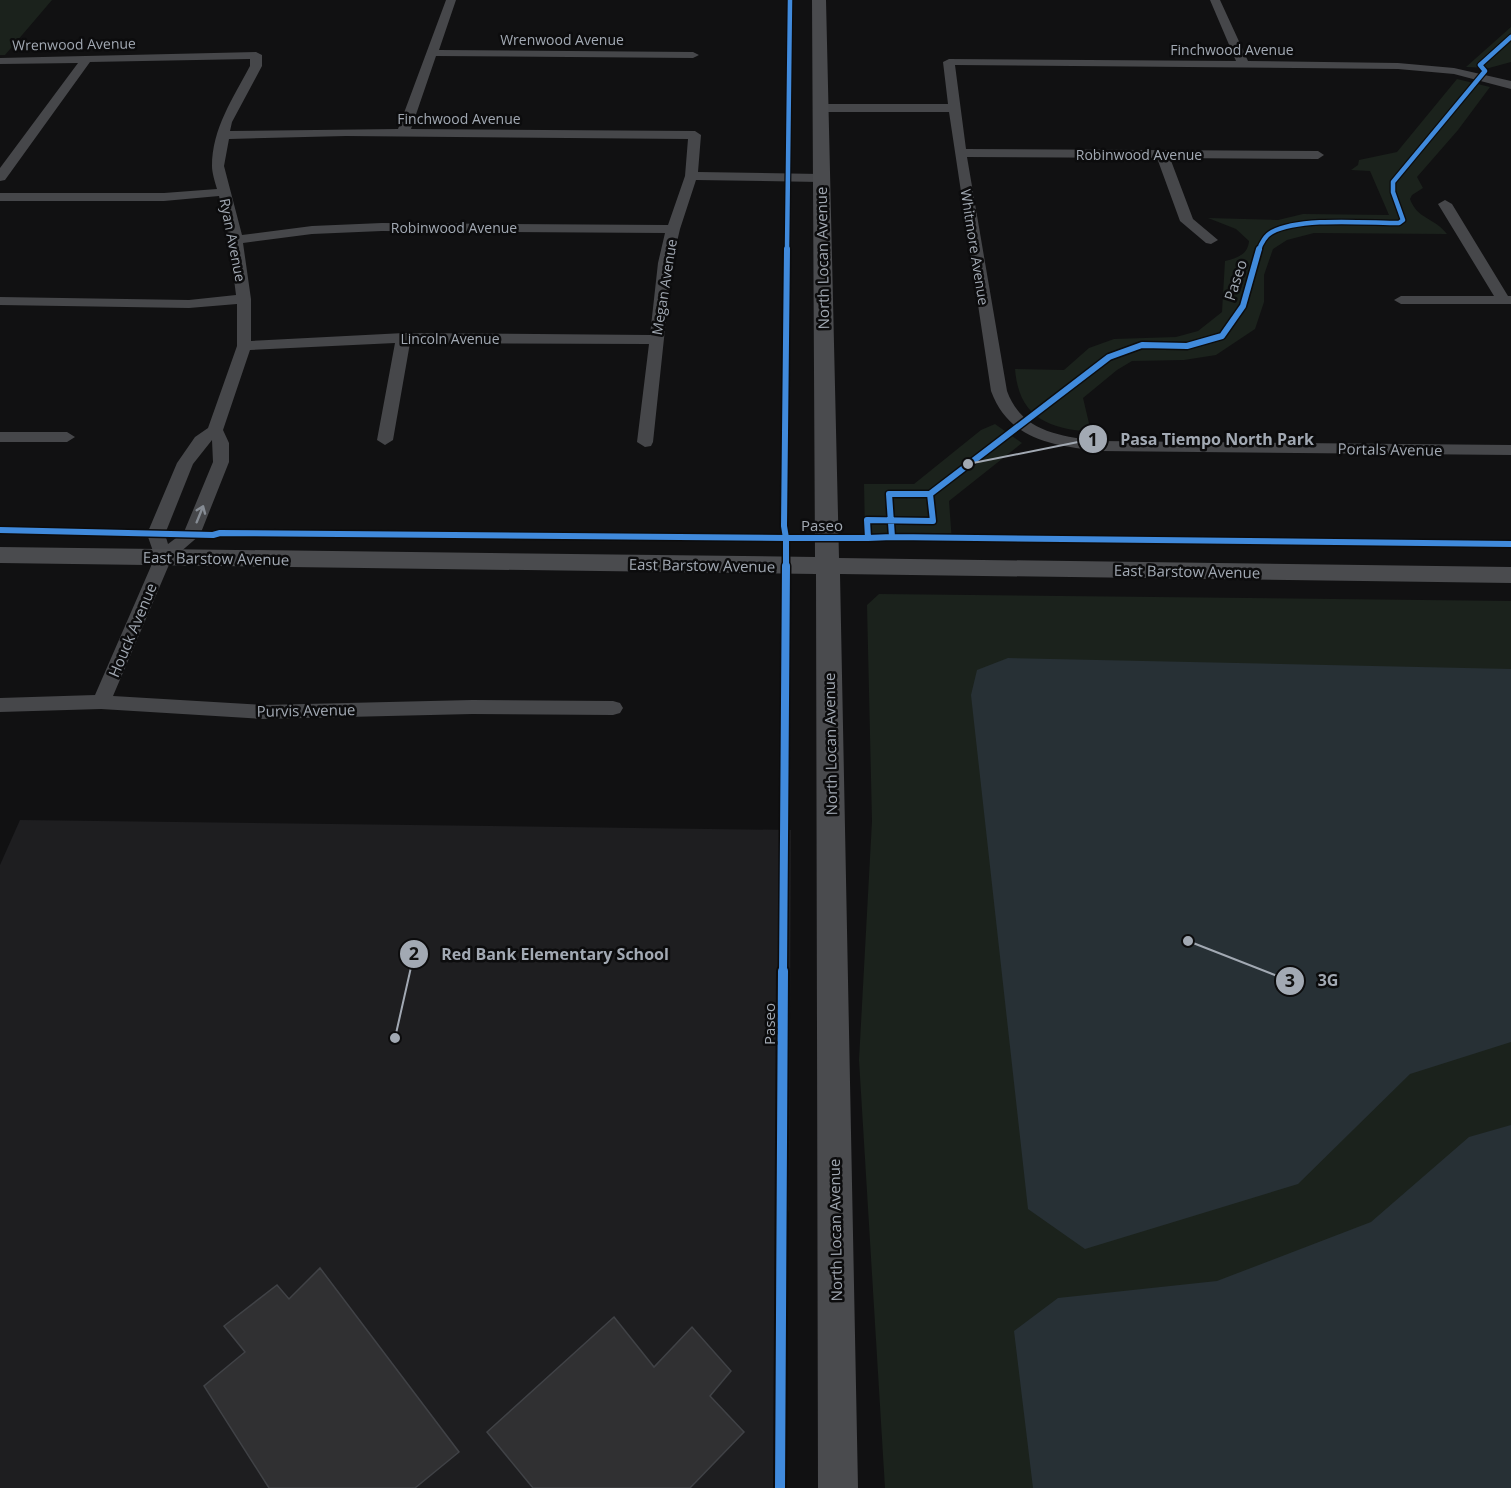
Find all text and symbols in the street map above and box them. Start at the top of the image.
street label: Wrenwood Avenue [500,30,624,49]
street label: Wrenwood Avenue [12,33,136,55]
street label: Finchwood Avenue [1170,40,1294,59]
street label: Finchwood Avenue [397,109,521,128]
street label: Robinwood Avenue [1076,145,1202,164]
street label: North Locan Avenue [811,187,833,329]
street label: Whitmore Avenue [956,188,994,307]
street label: Ryan Avenue [216,197,250,283]
street label: Robinwood Avenue [391,218,517,237]
street label: Megan Avenue [647,238,681,336]
street label: Paseo [1219,257,1251,303]
street label: Lincoln Avenue [400,329,500,348]
callout: Pasa Tiempo North Park [1078,422,1325,456]
text: 1 [1088,427,1098,451]
text: Pasa Tiempo North Park [1120,428,1314,450]
street label: Portals Avenue [1337,438,1443,460]
one-way arrow [195,505,206,523]
street label: Paseo [801,515,843,535]
street label: East Barstow Avenue [143,547,289,569]
street label: East Barstow Avenue [629,554,775,576]
street label: East Barstow Avenue [1114,560,1260,582]
street label: Houck Avenue [103,580,161,680]
street label: North Locan Avenue [819,673,841,815]
street label: Purvis Avenue [256,699,356,721]
callout: Red Bank Elementary School [399,937,680,971]
text: 2 [409,941,419,965]
text: Red Bank Elementary School [441,943,669,965]
callout: 3G [1275,964,1350,998]
text: 3 [1285,968,1295,992]
text: 3G [1318,969,1338,991]
street label: Paseo [759,1003,779,1045]
street label: North Locan Avenue [824,1159,846,1301]

